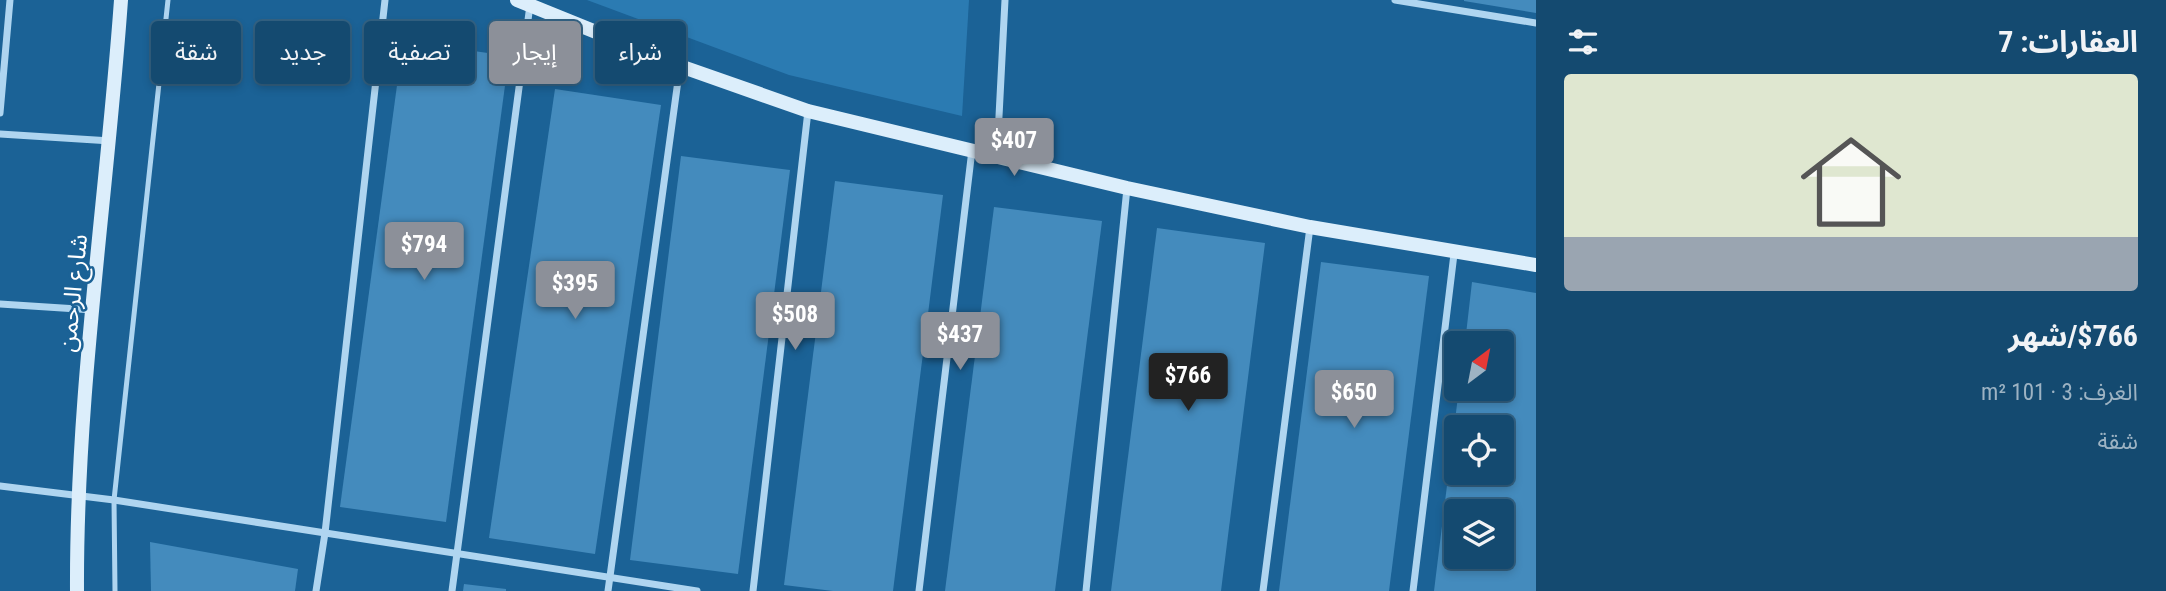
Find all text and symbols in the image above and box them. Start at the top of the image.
chip: شقة [151,21,241,84]
chip: جديد [255,21,350,84]
chip: تصفية [364,21,475,84]
chip: إيجار [489,21,581,84]
chip: شراء [595,21,686,84]
icon: filters [1564,23,1602,61]
text: العقارات: 7 [1998,24,2138,59]
pin: $407 [973,118,1055,178]
icon: home [1788,119,1914,245]
text: $407 [991,127,1037,154]
pin: $794 [383,222,465,282]
text: $794 [401,231,447,258]
street label: شارع الرحمن [53,233,96,354]
pin: $395 [534,262,616,321]
text: $395 [552,270,598,297]
pin: $508 [754,292,836,352]
text: $508 [772,301,818,328]
pin: $437 [919,312,1001,372]
text: $766/شهر [2008,318,2138,353]
text: $437 [937,321,983,348]
north arrow [1444,331,1514,401]
map controls [1444,331,1514,569]
pin: $766 [1147,354,1229,413]
text: $766 [1165,362,1211,389]
pin: $650 [1313,370,1395,430]
text: $650 [1331,379,1377,406]
text: الغرف: 3 · 101 m² [1981,379,2138,406]
button: locate [1444,415,1514,485]
text: شقة [2097,428,2138,455]
button: layers [1444,499,1514,569]

